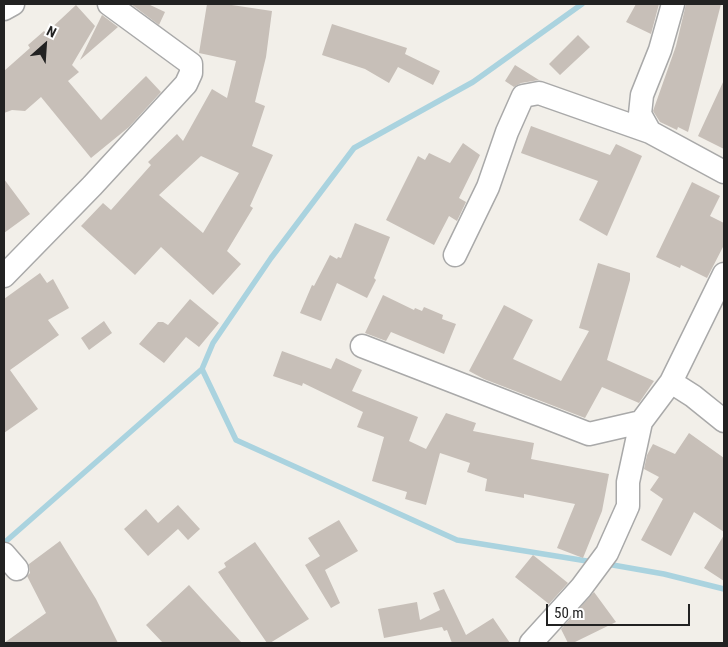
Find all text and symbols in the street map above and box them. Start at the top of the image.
north arrow [20,20,70,70]
text: N [44,22,59,41]
scale bar [548,594,692,626]
text: 50 m [554,604,584,622]

